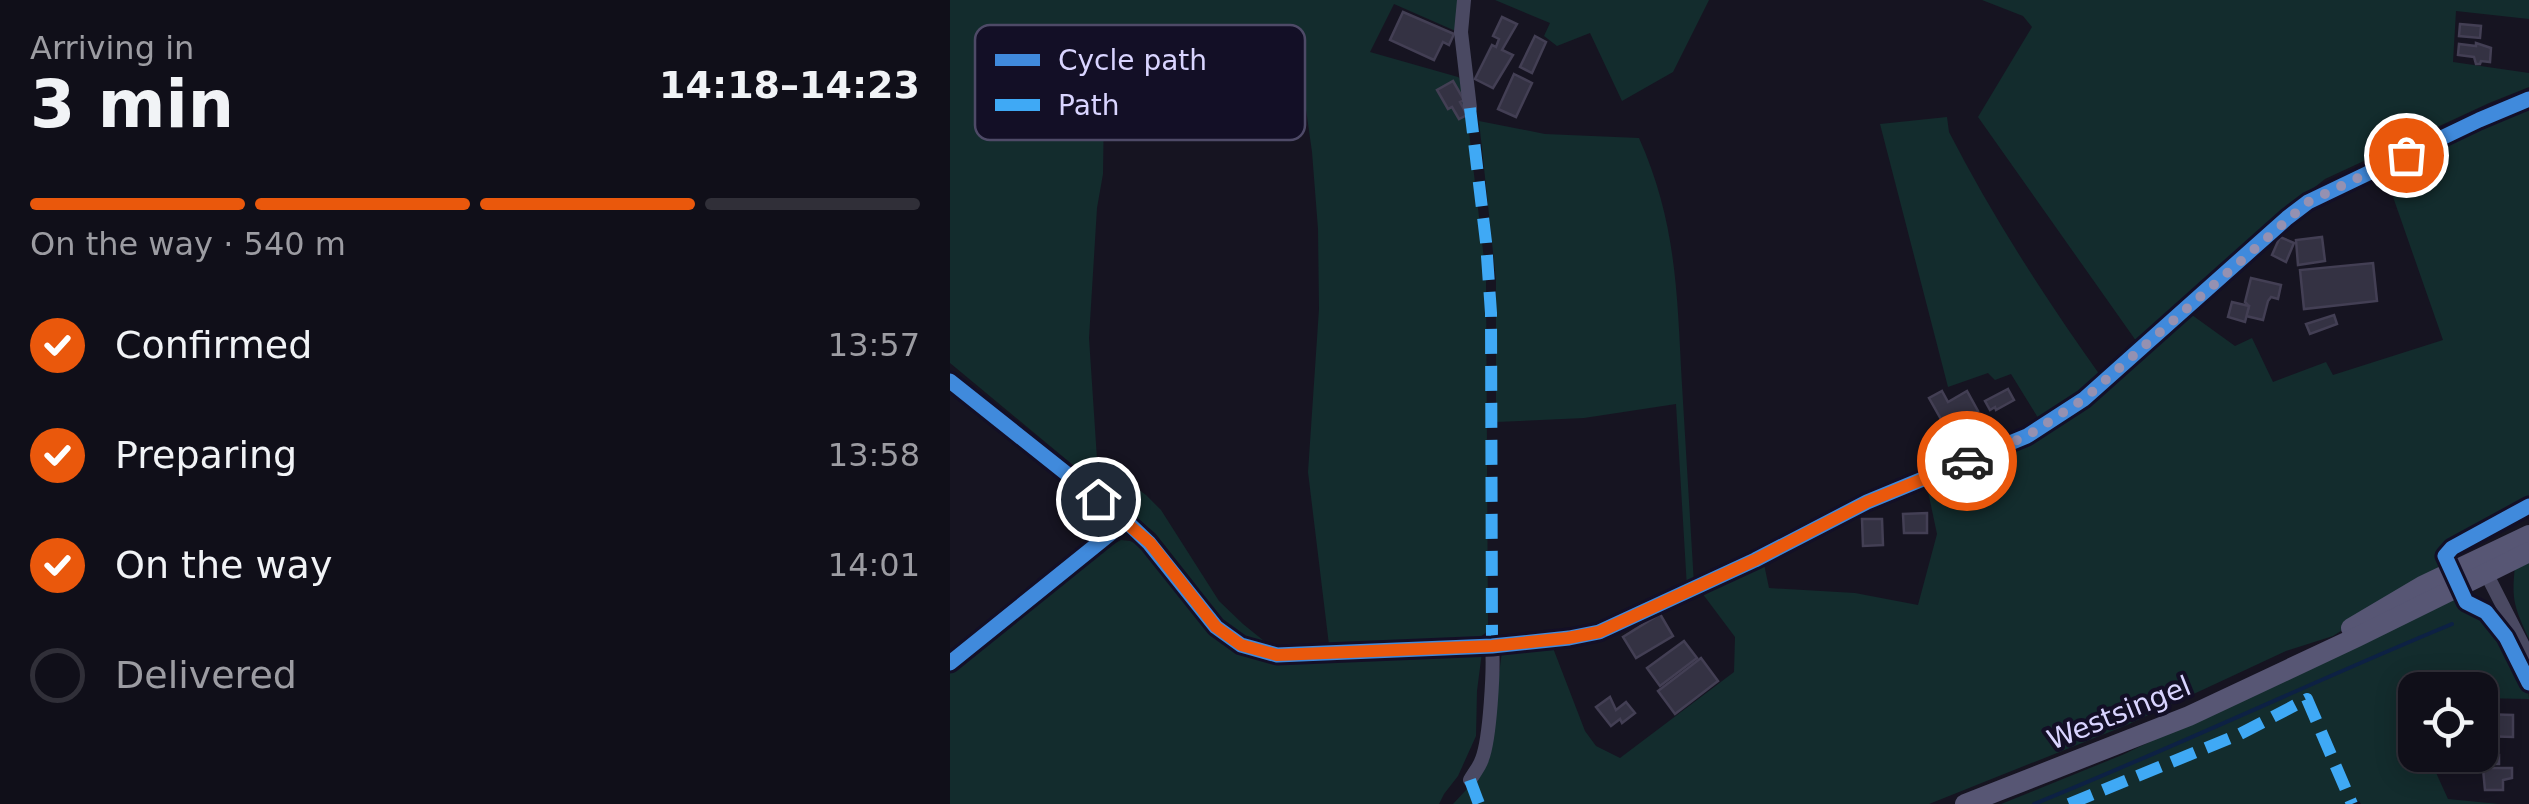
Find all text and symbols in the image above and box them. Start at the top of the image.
legend [975,25,1305,140]
text: Arriving in [30,29,194,67]
text: Cycle path [1058,44,1207,77]
text: 14:18–14:23 [659,63,920,107]
text: 3 min [30,67,234,142]
text: Path [1058,89,1120,122]
pin [2364,113,2449,198]
icon: bag [2379,128,2434,183]
text: On the way · 540 m [30,225,346,263]
icon: check [30,318,85,373]
text: Confirmed [115,323,312,367]
text: 13:57 [828,326,920,364]
courier [1917,411,2017,511]
icon: check [30,428,85,483]
text: Preparing [115,433,297,477]
icon: car [1940,434,1995,489]
text: 13:58 [828,436,920,474]
pin [1056,457,1141,542]
icon: home [1071,472,1126,527]
icon: check [30,538,85,593]
text: On the way [115,543,332,587]
text: 14:01 [828,546,920,584]
text: Delivered [115,653,297,697]
street label: Westsingel [2042,669,2196,757]
map controls [2398,672,2498,772]
button: locate [2398,672,2498,772]

